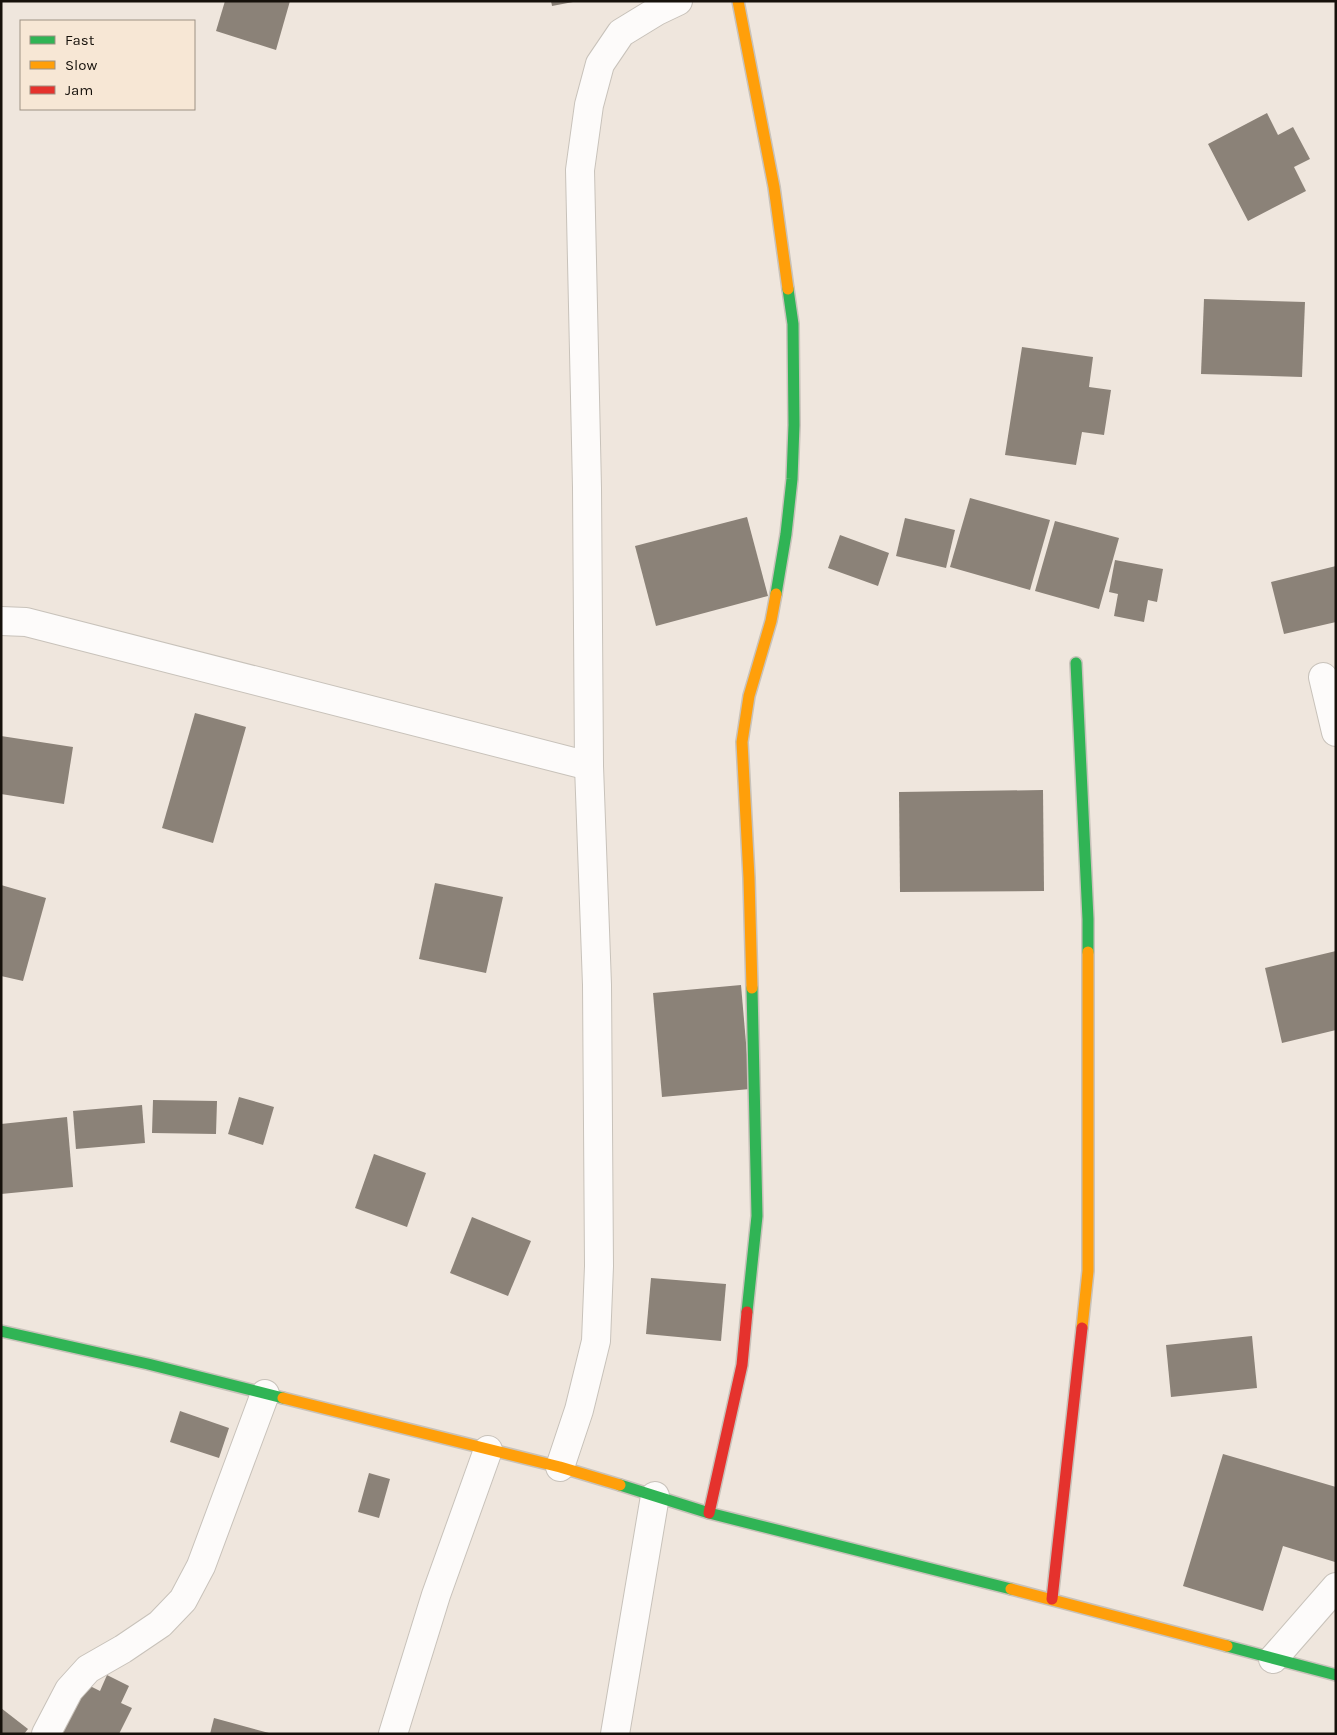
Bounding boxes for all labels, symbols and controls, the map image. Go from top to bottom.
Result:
legend [20,20,195,110]
text: Fast [65,31,95,49]
text: Slow [65,56,97,74]
text: Jam [65,81,93,99]

